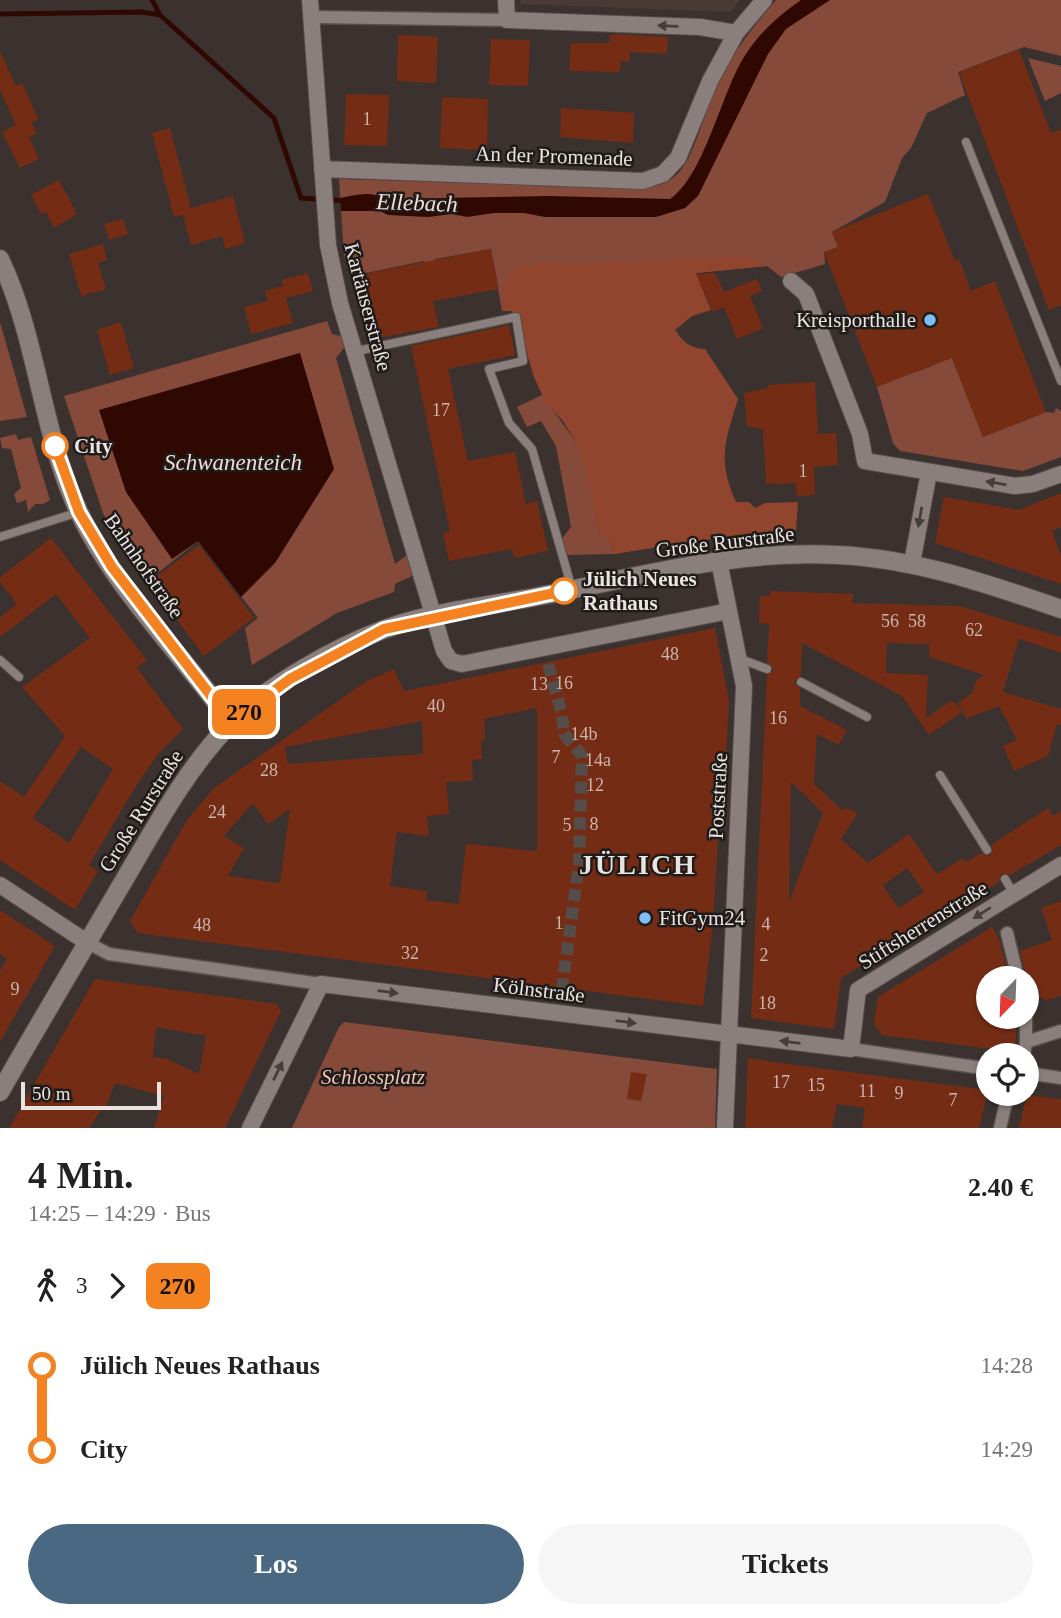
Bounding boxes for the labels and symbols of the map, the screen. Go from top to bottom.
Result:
one-way arrow [657,20,679,31]
house number: 1 [363,109,372,129]
street label: An der Promenade [475,141,633,171]
water label: Ellebach [375,189,458,217]
street label: Kartäuserstraße [339,240,397,374]
place label: Kreisporthalle [796,308,916,332]
marker: Kreisporthalle [922,312,938,328]
house number: 17 [432,400,450,420]
marker: City [42,433,68,459]
place label: City [74,434,113,458]
water label: Schwanenteich [164,450,302,475]
house number: 1 [799,461,808,481]
one-way arrow [984,477,1006,488]
one-way arrow [915,506,926,528]
street label: Bahnhofstraße [99,509,189,623]
street label: Große Rurstraße [654,522,796,562]
place label: Jülich Neues Rathaus [583,567,697,615]
marker: Jülich Neues Rathaus [551,578,577,604]
house number: 56 [881,611,899,631]
house number: 58 [908,611,926,631]
house number: 62 [965,620,983,640]
house number: 48 [661,644,679,664]
house number: 16 [555,673,573,693]
house number: 13 [530,674,548,694]
line badge: 270 [204,689,284,735]
house number: 40 [427,696,445,716]
house number: 16 [769,708,787,728]
house number: 14b [571,724,598,744]
street label: Große Rurstraße [94,746,188,876]
house number: 7 [552,747,561,767]
house number: 14a [585,750,611,770]
street label: Poststraße [704,752,732,840]
house number: 28 [260,760,278,780]
house number: 12 [586,775,604,795]
house number: 24 [208,802,226,822]
house number: 8 [590,814,599,834]
house number: 5 [563,815,572,835]
district label: JÜLICH [579,849,697,880]
street label: Stiftsherrenstraße [854,876,992,974]
place label: FitGym24 [659,906,746,930]
one-way arrow [972,907,992,920]
marker: FitGym24 [637,910,653,926]
house number: 1 [555,913,564,933]
house number: 4 [762,914,771,934]
house number: 48 [193,915,211,935]
house number: 32 [401,943,419,963]
house number: 2 [760,945,769,965]
north arrow [976,966,1040,1029]
street label: Kölnstraße [492,972,586,1008]
house number: 9 [11,979,20,999]
one-way arrow [378,987,400,998]
house number: 18 [758,993,776,1013]
one-way arrow [615,1017,637,1028]
one-way arrow [779,1036,801,1047]
one-way arrow [273,1061,284,1081]
park label: Schlossplatz [321,1065,425,1089]
house number: 17 [772,1072,790,1092]
house number: 15 [807,1075,825,1095]
scale bar [21,1079,161,1111]
house number: 11 [858,1081,876,1101]
house number: 9 [895,1083,904,1103]
house number: 7 [949,1090,958,1110]

